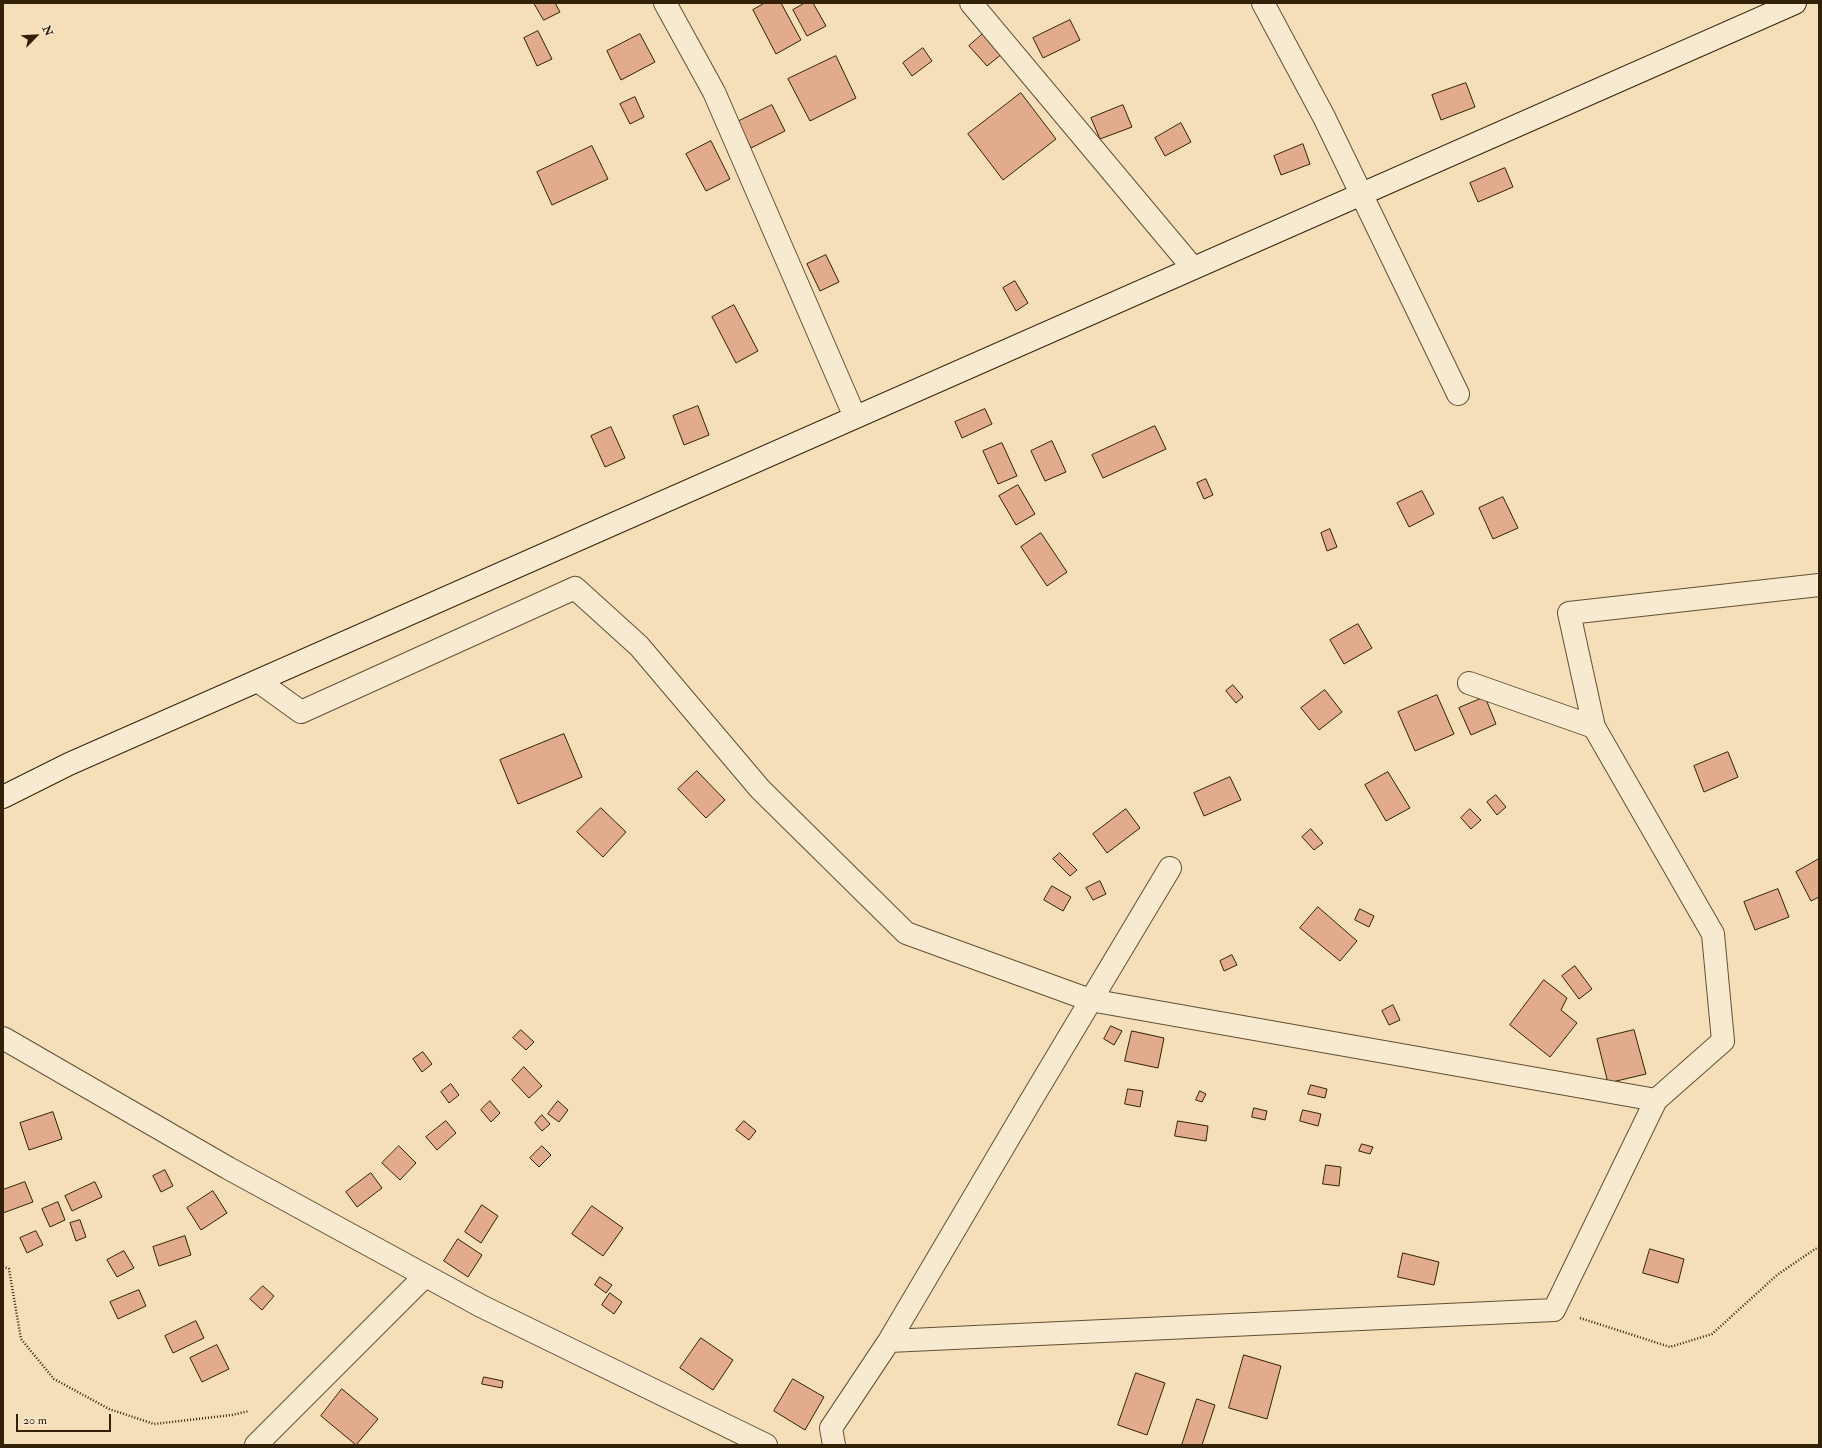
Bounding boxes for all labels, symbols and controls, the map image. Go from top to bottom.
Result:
north arrow [16,16,56,56]
text: N [39,24,55,38]
scale bar [18,1406,113,1432]
text: 20 m [23,1413,47,1428]

